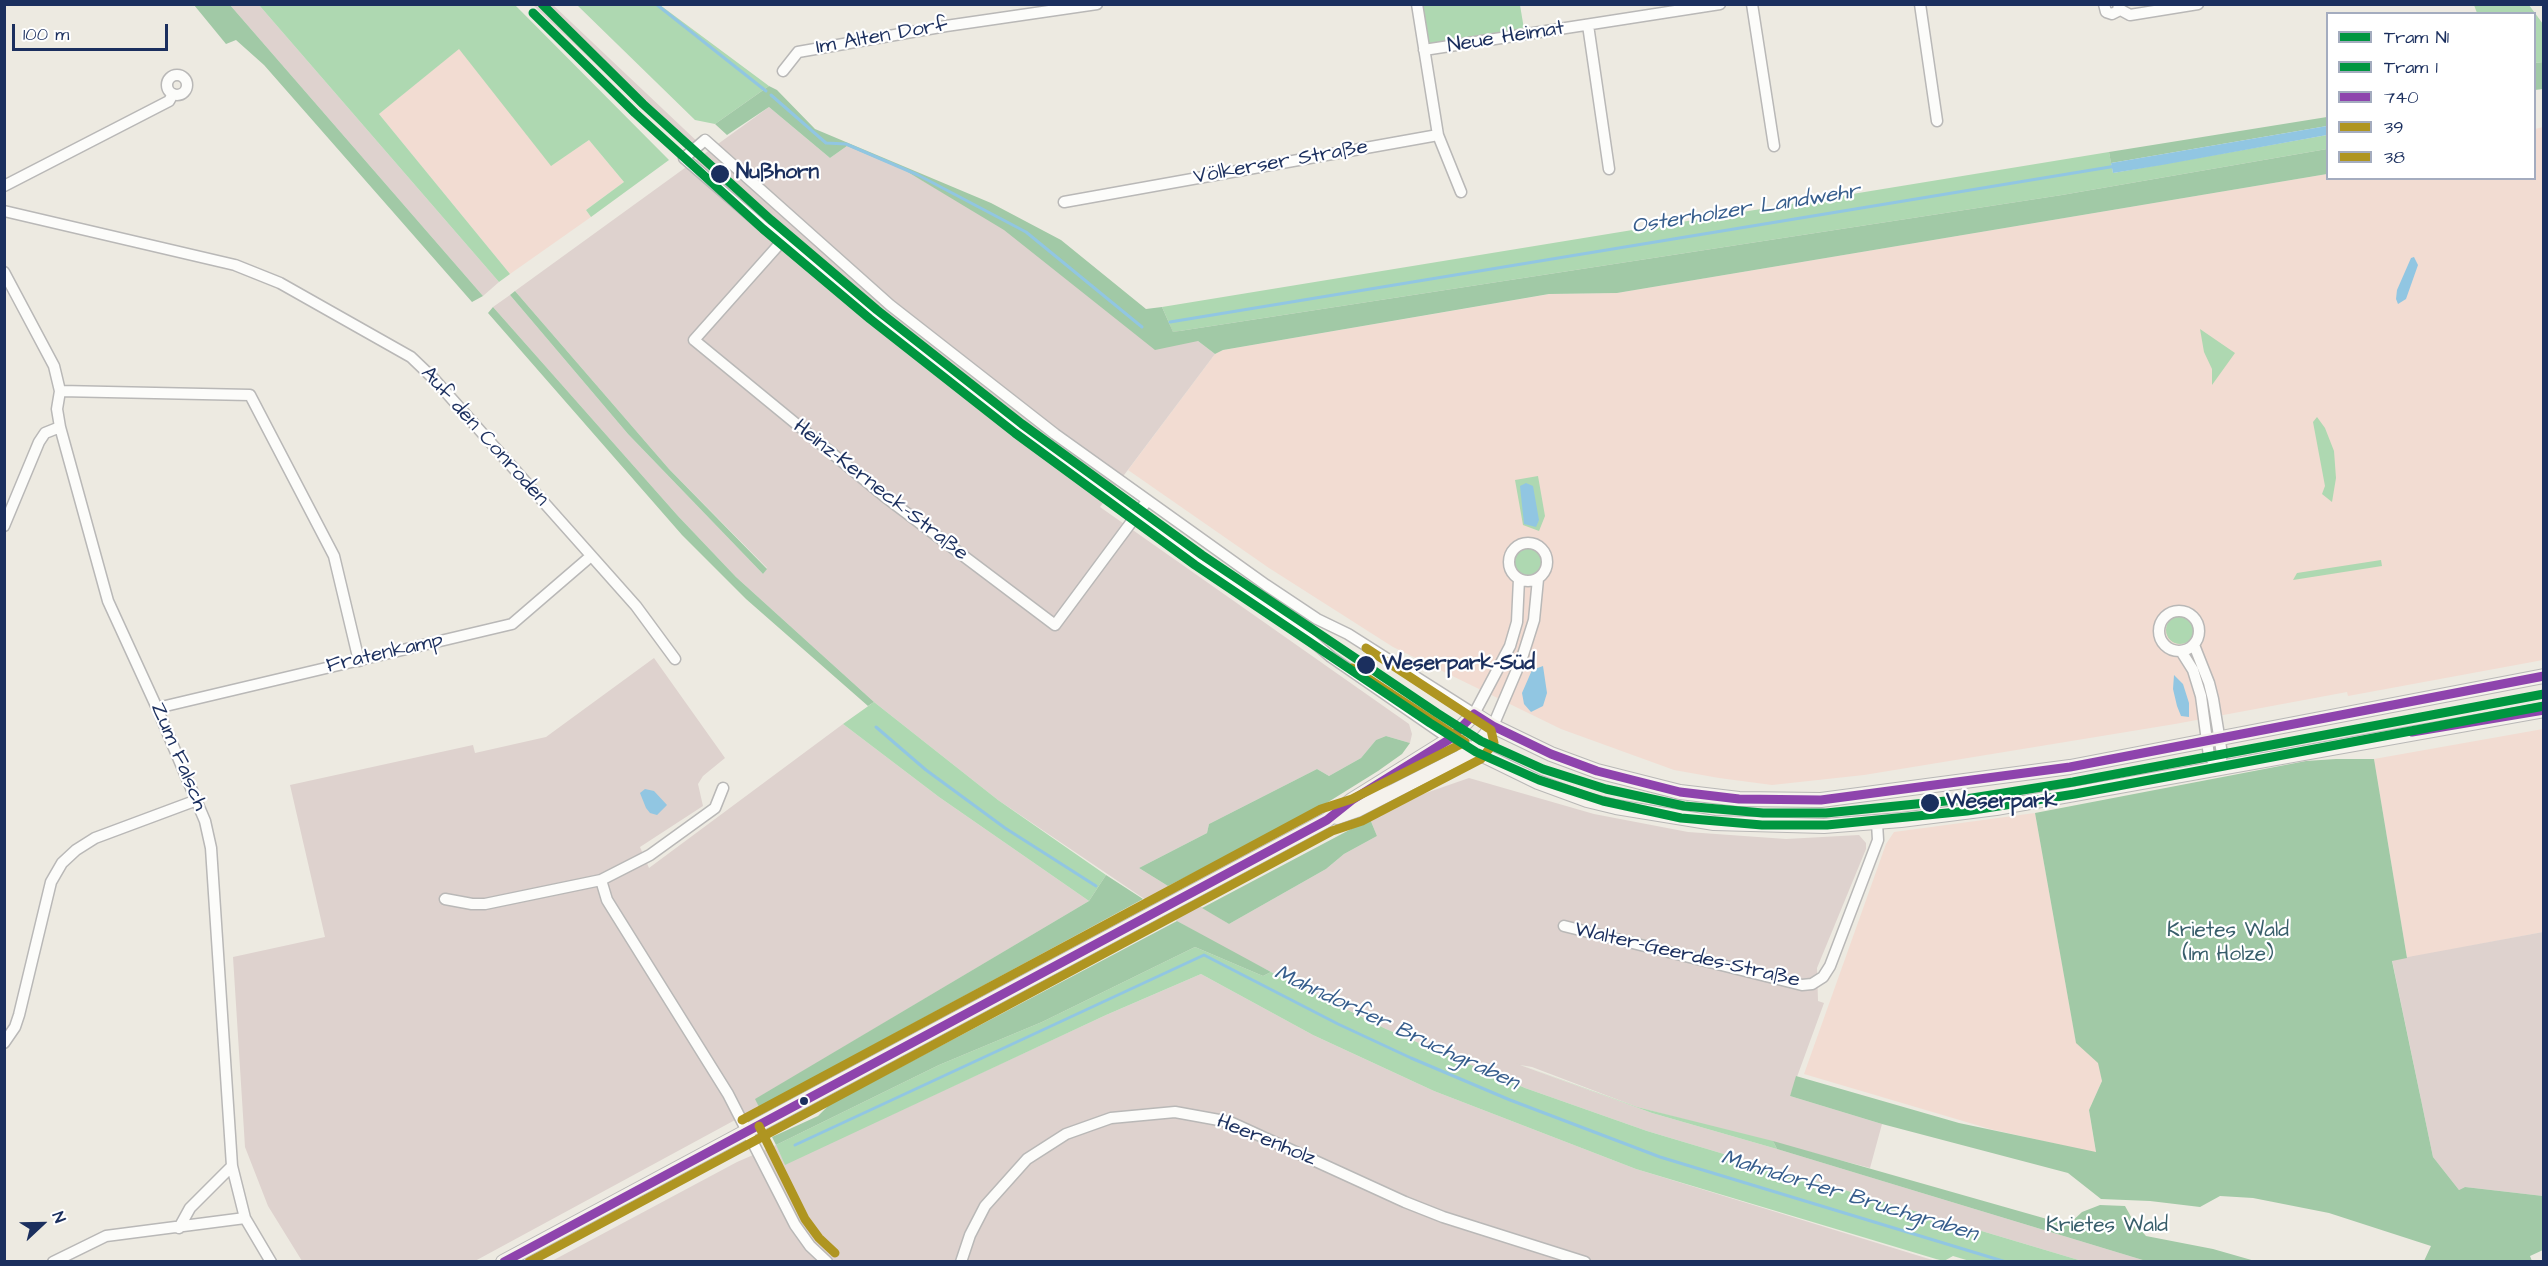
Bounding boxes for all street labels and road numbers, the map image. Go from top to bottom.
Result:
street label: Im Alten Dorf [814,13,950,61]
street label: Neue Heimat [1446,16,1566,60]
street label: Völkerser Straße [1192,135,1370,191]
street label: Auf den Conroden [415,362,553,512]
street label: Heinz-Kerneck-Straße [787,415,973,567]
street label: Fratenkamp [324,628,446,680]
street label: Zum Falsch [144,699,212,815]
street label: Walter-Geerdes-Straße [1572,918,1802,994]
street label: Heerenholz [1213,1110,1319,1172]

